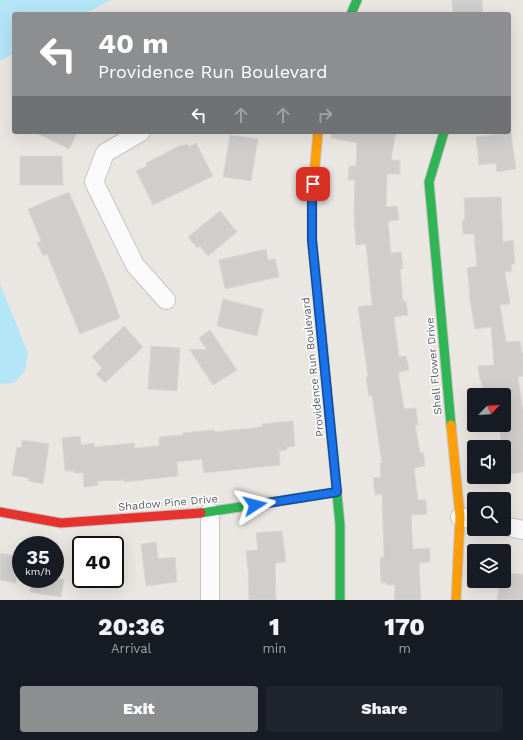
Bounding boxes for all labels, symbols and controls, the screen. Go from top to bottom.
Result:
text: 40 m [98,27,168,60]
icon: left [32,28,84,80]
text: Providence Run Boulevard [98,61,328,82]
icon: left [188,104,210,126]
icon: ahead [230,104,252,126]
icon: ahead [272,104,294,126]
icon: right [314,104,336,126]
pin [296,167,330,201]
icon: arrive [302,173,324,195]
street label: Providence Run Boulevard [299,297,327,437]
street label: Shell Flower Drive [423,317,445,415]
north arrow [467,388,511,432]
map controls [467,388,511,588]
button: sound [467,440,511,484]
position arrow [234,484,276,526]
street label: Shadow Pine Drive [118,492,218,514]
button: search [467,492,511,536]
speed limit sign: 40 [72,536,124,588]
button: layers [467,544,511,588]
text: 35 [26,545,50,569]
text: km/h [25,566,51,577]
text: 20:36 [98,613,165,641]
text: 1 [269,613,280,641]
text: 170 [384,613,425,641]
text: Arrival [111,641,152,656]
text: min [262,641,286,656]
text: m [398,641,411,656]
button: Exit [20,686,258,732]
button: Share [266,686,503,732]

